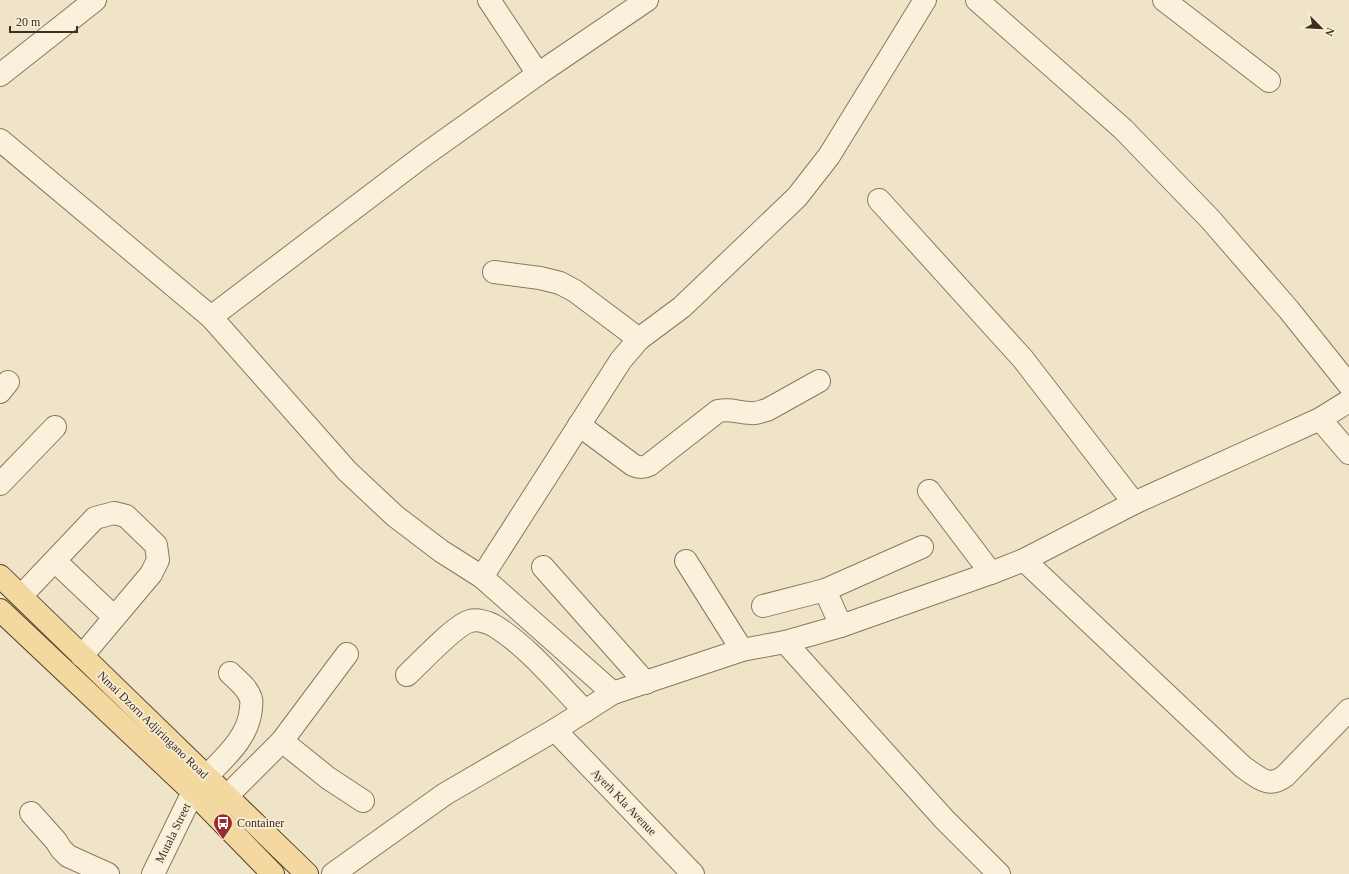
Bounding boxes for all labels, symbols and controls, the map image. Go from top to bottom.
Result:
scale bar [10,8,77,34]
north arrow [1301,8,1341,48]
text: 20 m [16,15,41,29]
text: N [1323,26,1337,38]
street label: Nmai Dzorn Adjiringano Road [95,668,211,782]
street label: Ayerh Kla Avenue [588,765,660,839]
street label: Mutala Street [152,800,194,865]
bus stop icon: Container [212,812,234,840]
place label: Container [237,816,284,830]

